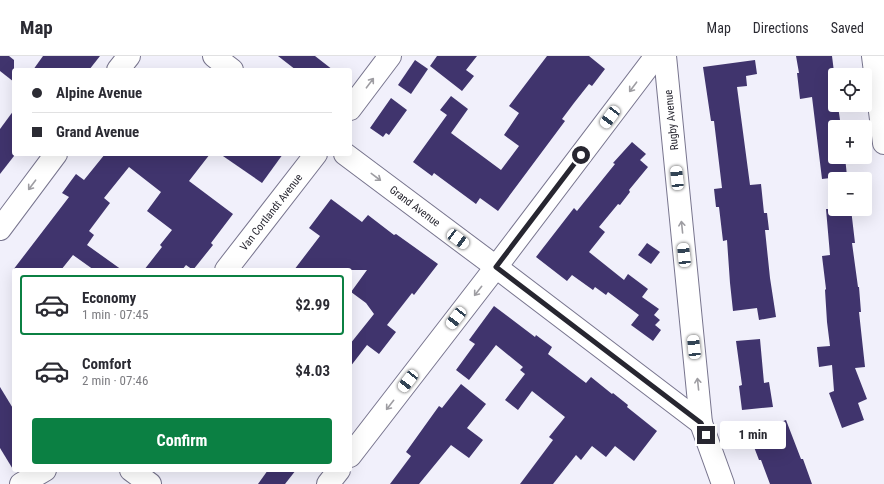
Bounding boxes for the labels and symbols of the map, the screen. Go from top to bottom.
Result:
one-way arrow [366,77,374,88]
one-way arrow [629,82,637,93]
street label: Rugby Avenue [662,89,681,151]
car [598,104,622,130]
route start [572,146,590,164]
car [670,165,684,191]
street label: Van Cortlandt Avenue [237,171,305,253]
one-way arrow [370,173,381,181]
one-way arrow [28,180,37,191]
street label: Grand Avenue [387,183,443,230]
one-way arrow [678,221,685,234]
car [445,227,471,251]
car [677,242,691,268]
one-way arrow [473,285,482,296]
car [444,305,468,331]
car [687,334,701,360]
car [396,368,420,394]
one-way arrow [694,378,701,391]
one-way arrow [385,399,394,410]
callout: 1 min [720,421,786,449]
route end [697,426,715,444]

